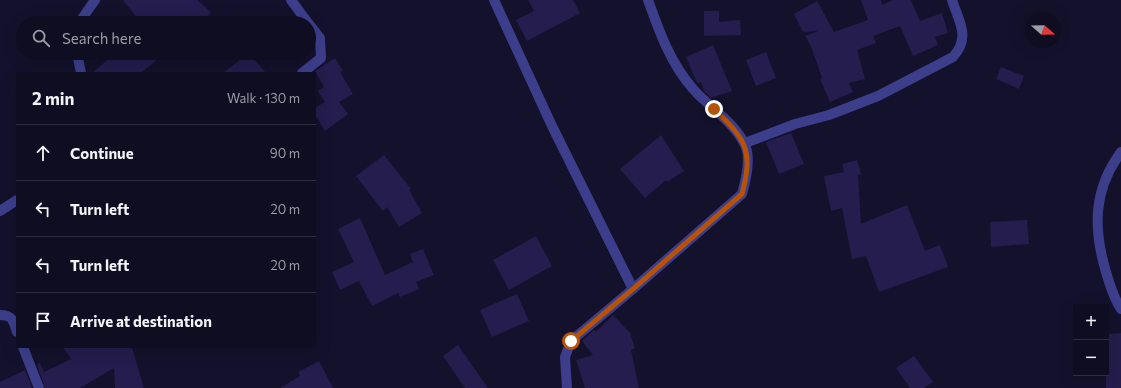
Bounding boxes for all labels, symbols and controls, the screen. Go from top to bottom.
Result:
north arrow [1025,12,1061,48]
search box [16,16,316,60]
icon: search [30,27,52,49]
text: Search here [62,29,141,47]
text: 2 min [32,88,74,109]
text: Walk · 130 m [227,90,300,106]
route end [705,100,723,118]
icon: ahead [32,142,54,164]
text: Continue [70,144,134,162]
text: 90 m [270,145,300,161]
icon: left [32,198,54,220]
text: Turn left [70,200,129,218]
text: 20 m [271,201,300,217]
icon: left [32,254,54,276]
text: Turn left [70,256,129,274]
text: 20 m [271,257,300,273]
map controls [1073,304,1109,376]
button: + [1073,304,1109,340]
icon: arrive [32,310,54,332]
text: Arrive at destination [70,312,212,330]
route start [562,332,580,350]
button: − [1073,340,1109,376]

